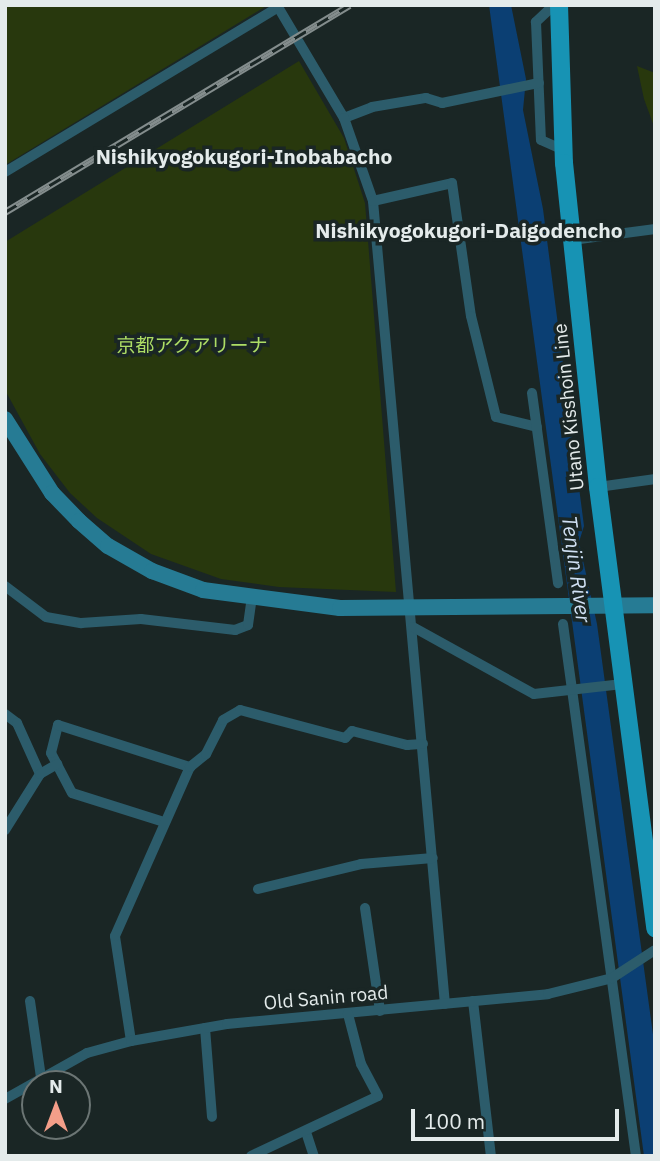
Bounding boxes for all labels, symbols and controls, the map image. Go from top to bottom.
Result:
district label: Nishikyogokugori-Inobabacho [96,143,392,169]
district label: Nishikyogokugori-Daigodencho [315,217,623,243]
street label: Utano Kisshoin Line [549,322,589,492]
park label: 京都アクアリーナ [116,335,268,357]
water label: Tenjin River [557,514,597,624]
street label: Old Sanin road [263,981,389,1015]
north arrow [21,1070,91,1140]
text: N [49,1074,63,1098]
scale bar [415,1094,623,1138]
text: 100 m [424,1107,485,1135]

